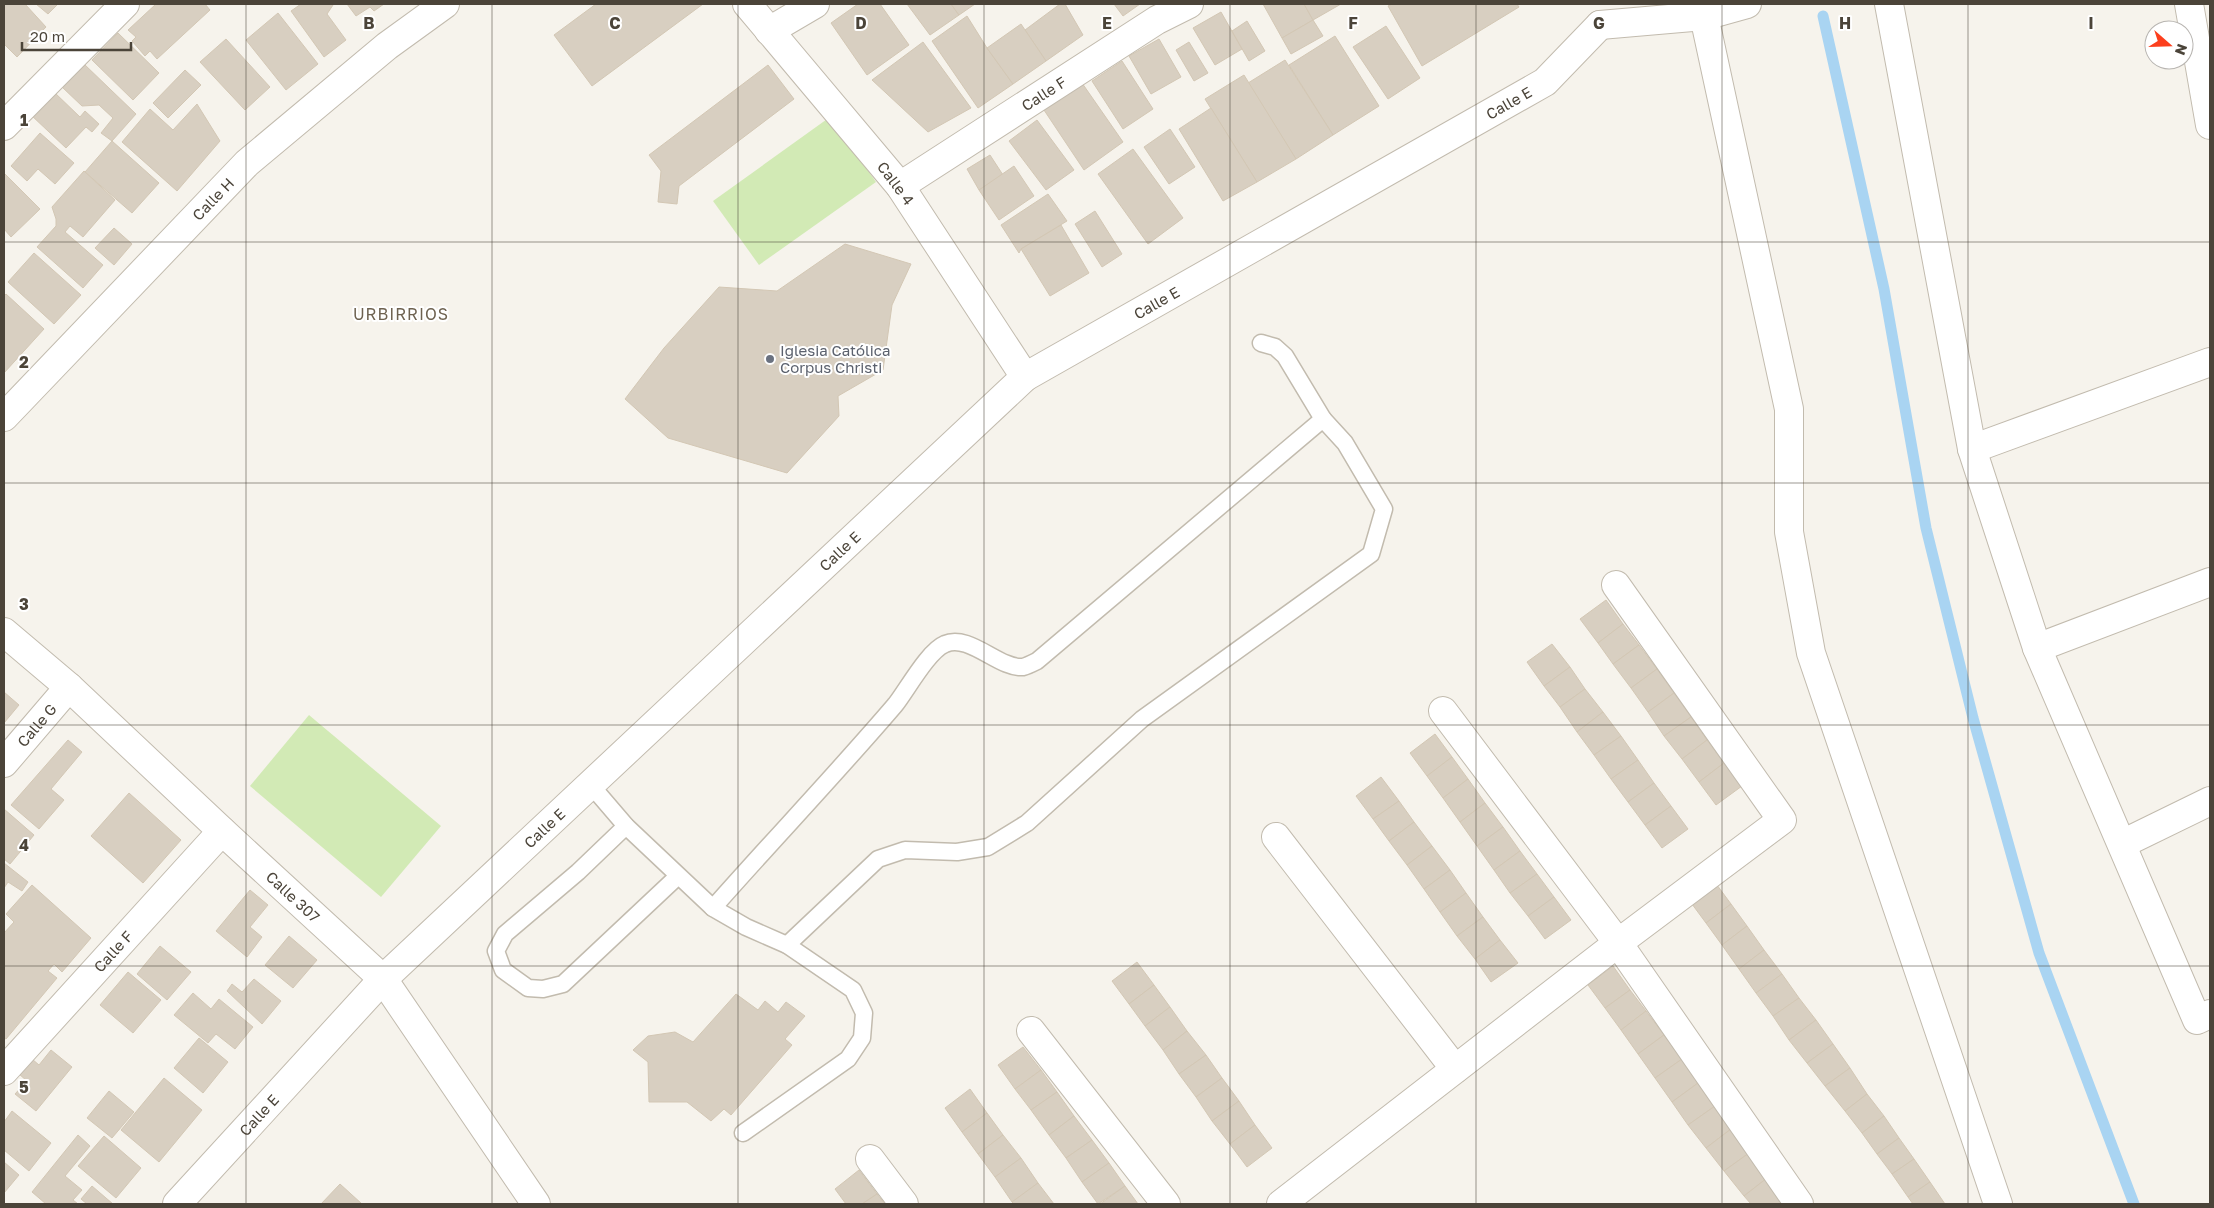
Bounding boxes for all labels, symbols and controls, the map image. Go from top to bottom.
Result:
text: B [363,13,375,33]
text: C [609,13,621,33]
text: D [855,13,867,33]
text: E [1102,13,1112,33]
text: F [1348,13,1358,33]
text: G [1593,13,1605,33]
text: H [1839,13,1851,33]
text: I [2088,13,2094,33]
scale bar [22,20,131,52]
north arrow [2144,20,2194,70]
text: 20 m [30,27,65,45]
text: N [2172,42,2191,58]
street label: Calle F [1018,72,1069,114]
street label: Calle E [1483,83,1535,123]
text: 1 [20,110,28,130]
street label: Calle 4 [874,158,918,208]
street label: Calle H [188,174,237,224]
street label: Calle E [1130,282,1182,323]
district label: URBIRRIOS [353,304,449,324]
place label: Iglesia Católica Corpus Christi [780,341,890,376]
text: 2 [19,352,29,372]
marker: Iglesia Católica Corpus Christi [764,353,776,365]
street label: Calle E [815,527,864,574]
text: 3 [19,594,29,614]
street label: Calle G [13,700,60,750]
street label: Calle E [520,804,569,851]
text: 4 [19,835,29,855]
street label: Calle 307 [263,867,324,926]
street label: Calle F [90,927,136,975]
text: 5 [19,1077,29,1097]
street label: Calle E [235,1090,282,1139]

